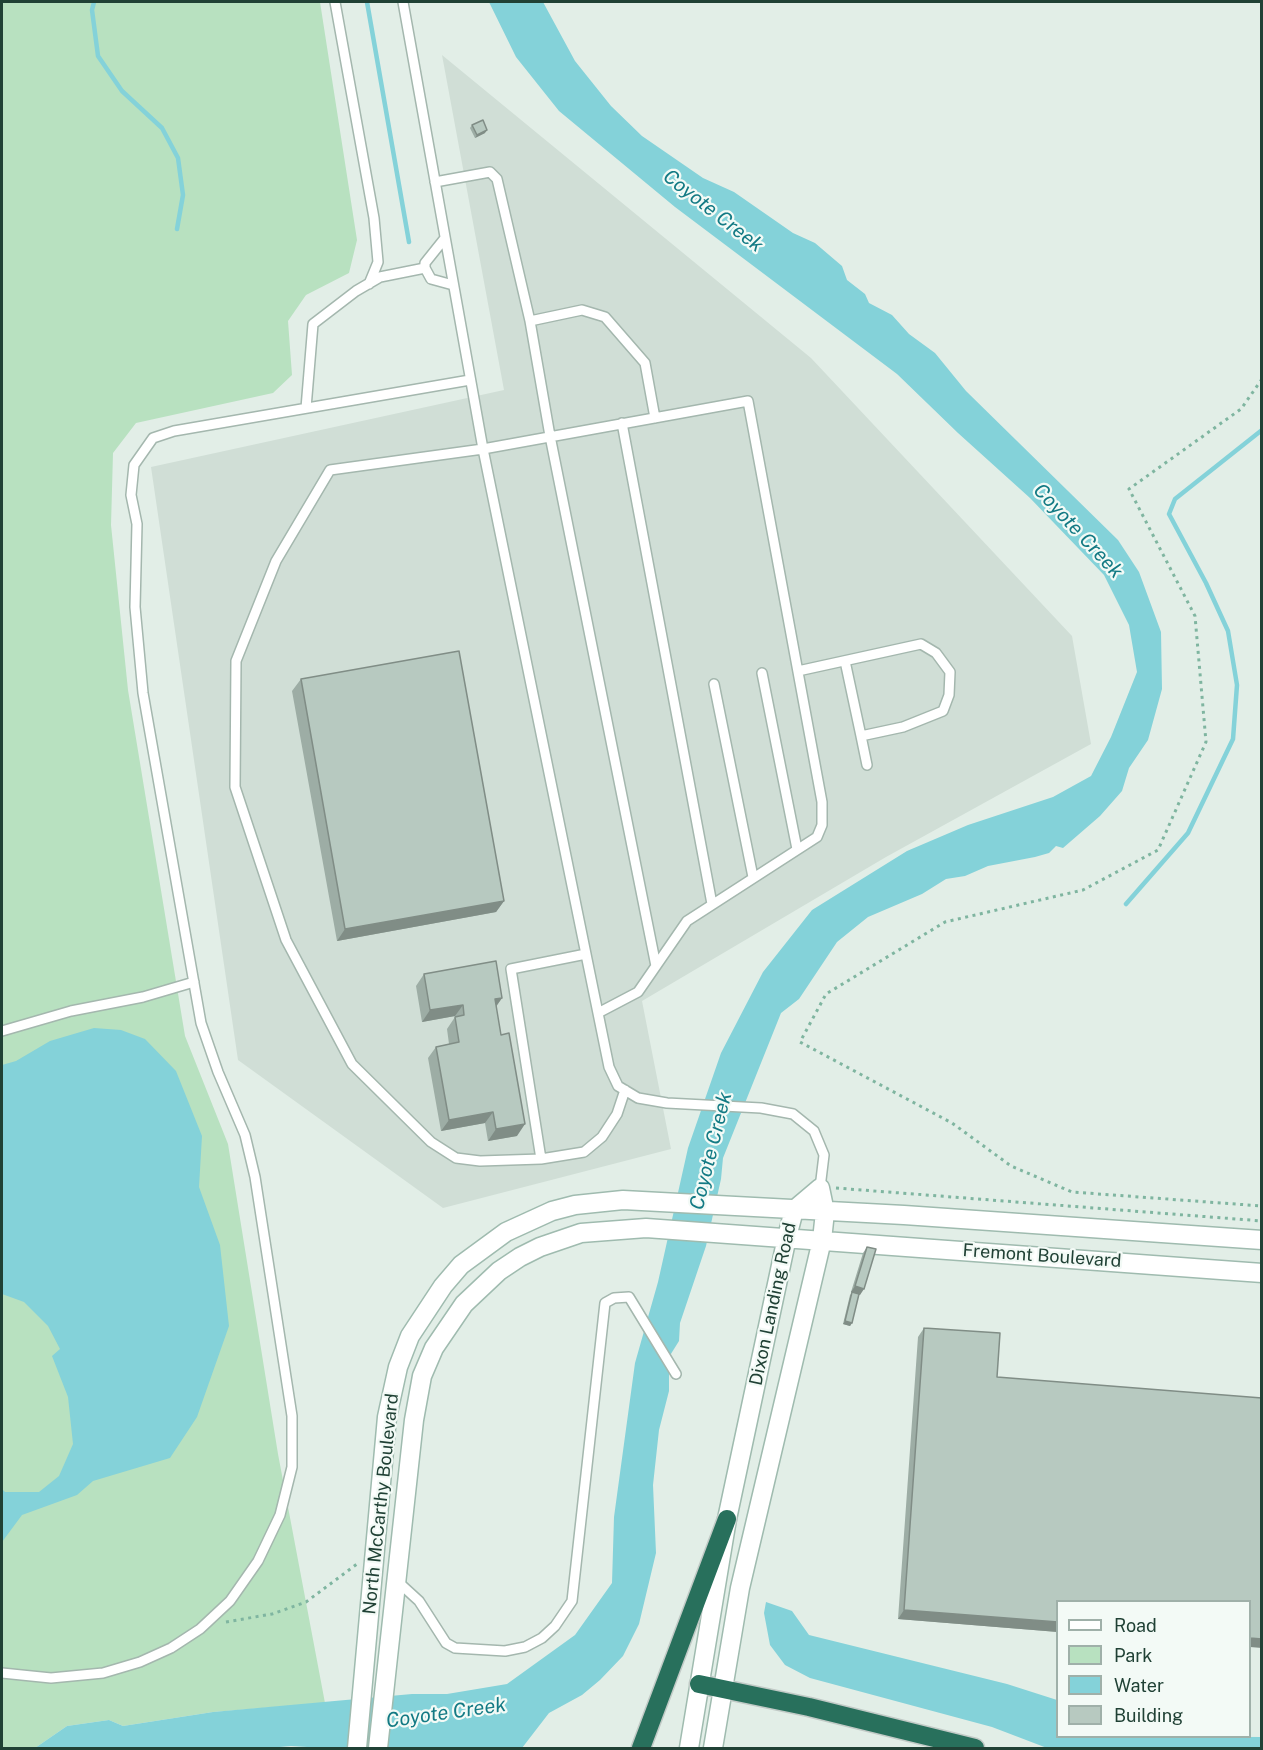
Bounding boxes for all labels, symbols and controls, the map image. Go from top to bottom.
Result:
water label: Coyote Creek [658,164,768,258]
water label: Coyote Creek [1028,479,1128,583]
water label: Coyote Creek [685,1090,737,1212]
street label: Dixon Landing Road [745,1220,801,1388]
street label: Fremont Boulevard [962,1240,1122,1272]
street label: North McCarthy Boulevard [359,1392,403,1616]
legend [1056,1600,1251,1738]
text: Road [1114,1615,1157,1636]
text: Park [1114,1645,1152,1666]
text: Water [1114,1675,1164,1696]
water label: Coyote Creek [385,1693,507,1733]
text: Building [1114,1705,1183,1726]

